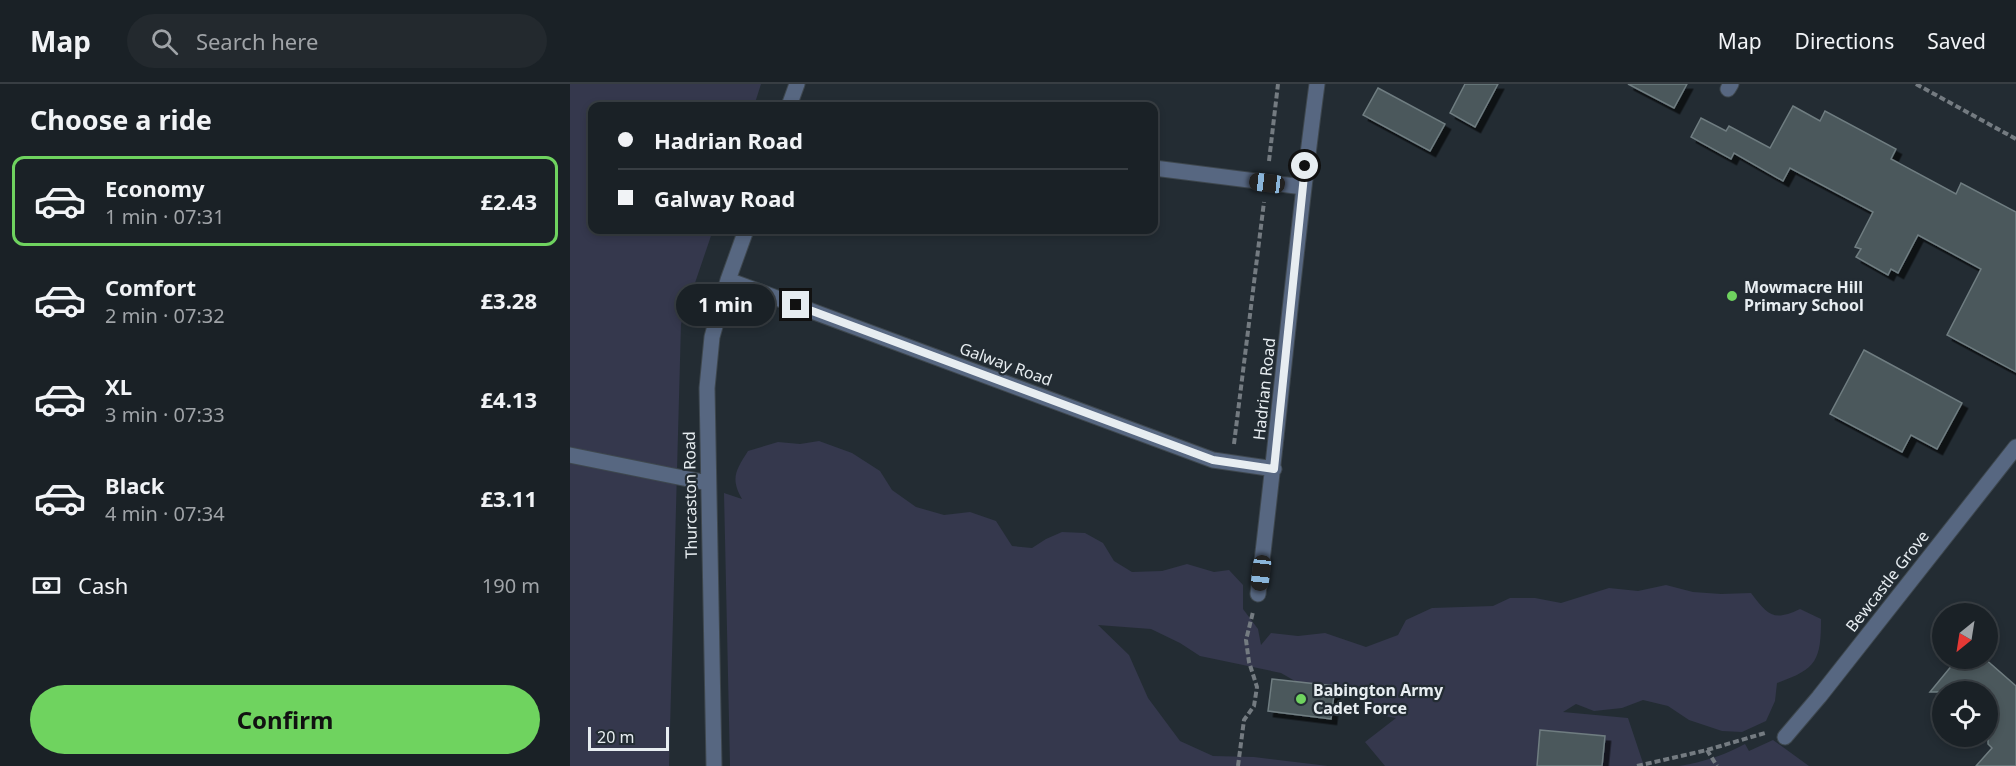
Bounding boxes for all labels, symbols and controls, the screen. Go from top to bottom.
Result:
search box [127,14,547,68]
text: Map [30,22,91,60]
icon: search [148,25,181,58]
text: Search here [196,26,318,56]
text: Map [1718,27,1762,55]
text: Directions [1795,27,1894,55]
text: Saved [1927,27,1986,55]
text: Choose a ride [30,101,212,138]
text: Hadrian Road [654,125,803,155]
route start [1291,152,1318,179]
car [1248,172,1286,194]
text: Economy [105,173,204,203]
icon: car [33,174,87,228]
text: Galway Road [654,183,795,213]
text: £2.43 [480,186,537,216]
text: 1 min · 07:31 [105,203,225,230]
text: Comfort [105,272,196,302]
icon: car [33,273,87,327]
place label: Mowmacre Hill Primary School [1744,276,1864,316]
callout: 1 min [676,284,775,326]
text: £3.28 [480,285,537,315]
marker: Mowmacre Hill Primary School [1725,289,1739,303]
text: 1 min [698,291,753,318]
route end [782,291,809,318]
text: 2 min · 07:32 [105,302,225,329]
street label: Galway Road [957,337,1055,391]
street label: Hadrian Road [1248,337,1280,441]
text: XL [105,371,132,401]
icon: car [33,372,87,426]
text: £4.13 [480,384,537,414]
text: 3 min · 07:33 [105,401,225,428]
street label: Thurcaston Road [678,431,702,559]
text: Black [105,470,164,500]
icon: car [33,471,87,525]
text: £3.11 [480,483,537,513]
text: 4 min · 07:34 [105,500,225,527]
street label: Bewcastle Grove [1840,526,1934,636]
car [1250,554,1272,592]
icon: cash [30,569,63,602]
text: Cash [78,570,128,600]
text: 190 m [482,572,540,599]
north arrow [1932,603,1998,669]
map controls [1932,603,1998,747]
place label: Babington Army Cadet Force [1313,679,1444,719]
button: locate [1932,681,1998,747]
button: Confirm [30,685,540,754]
marker: Babington Army Cadet Force [1294,692,1308,706]
scale bar [588,724,669,752]
text: 20 m [597,726,634,748]

